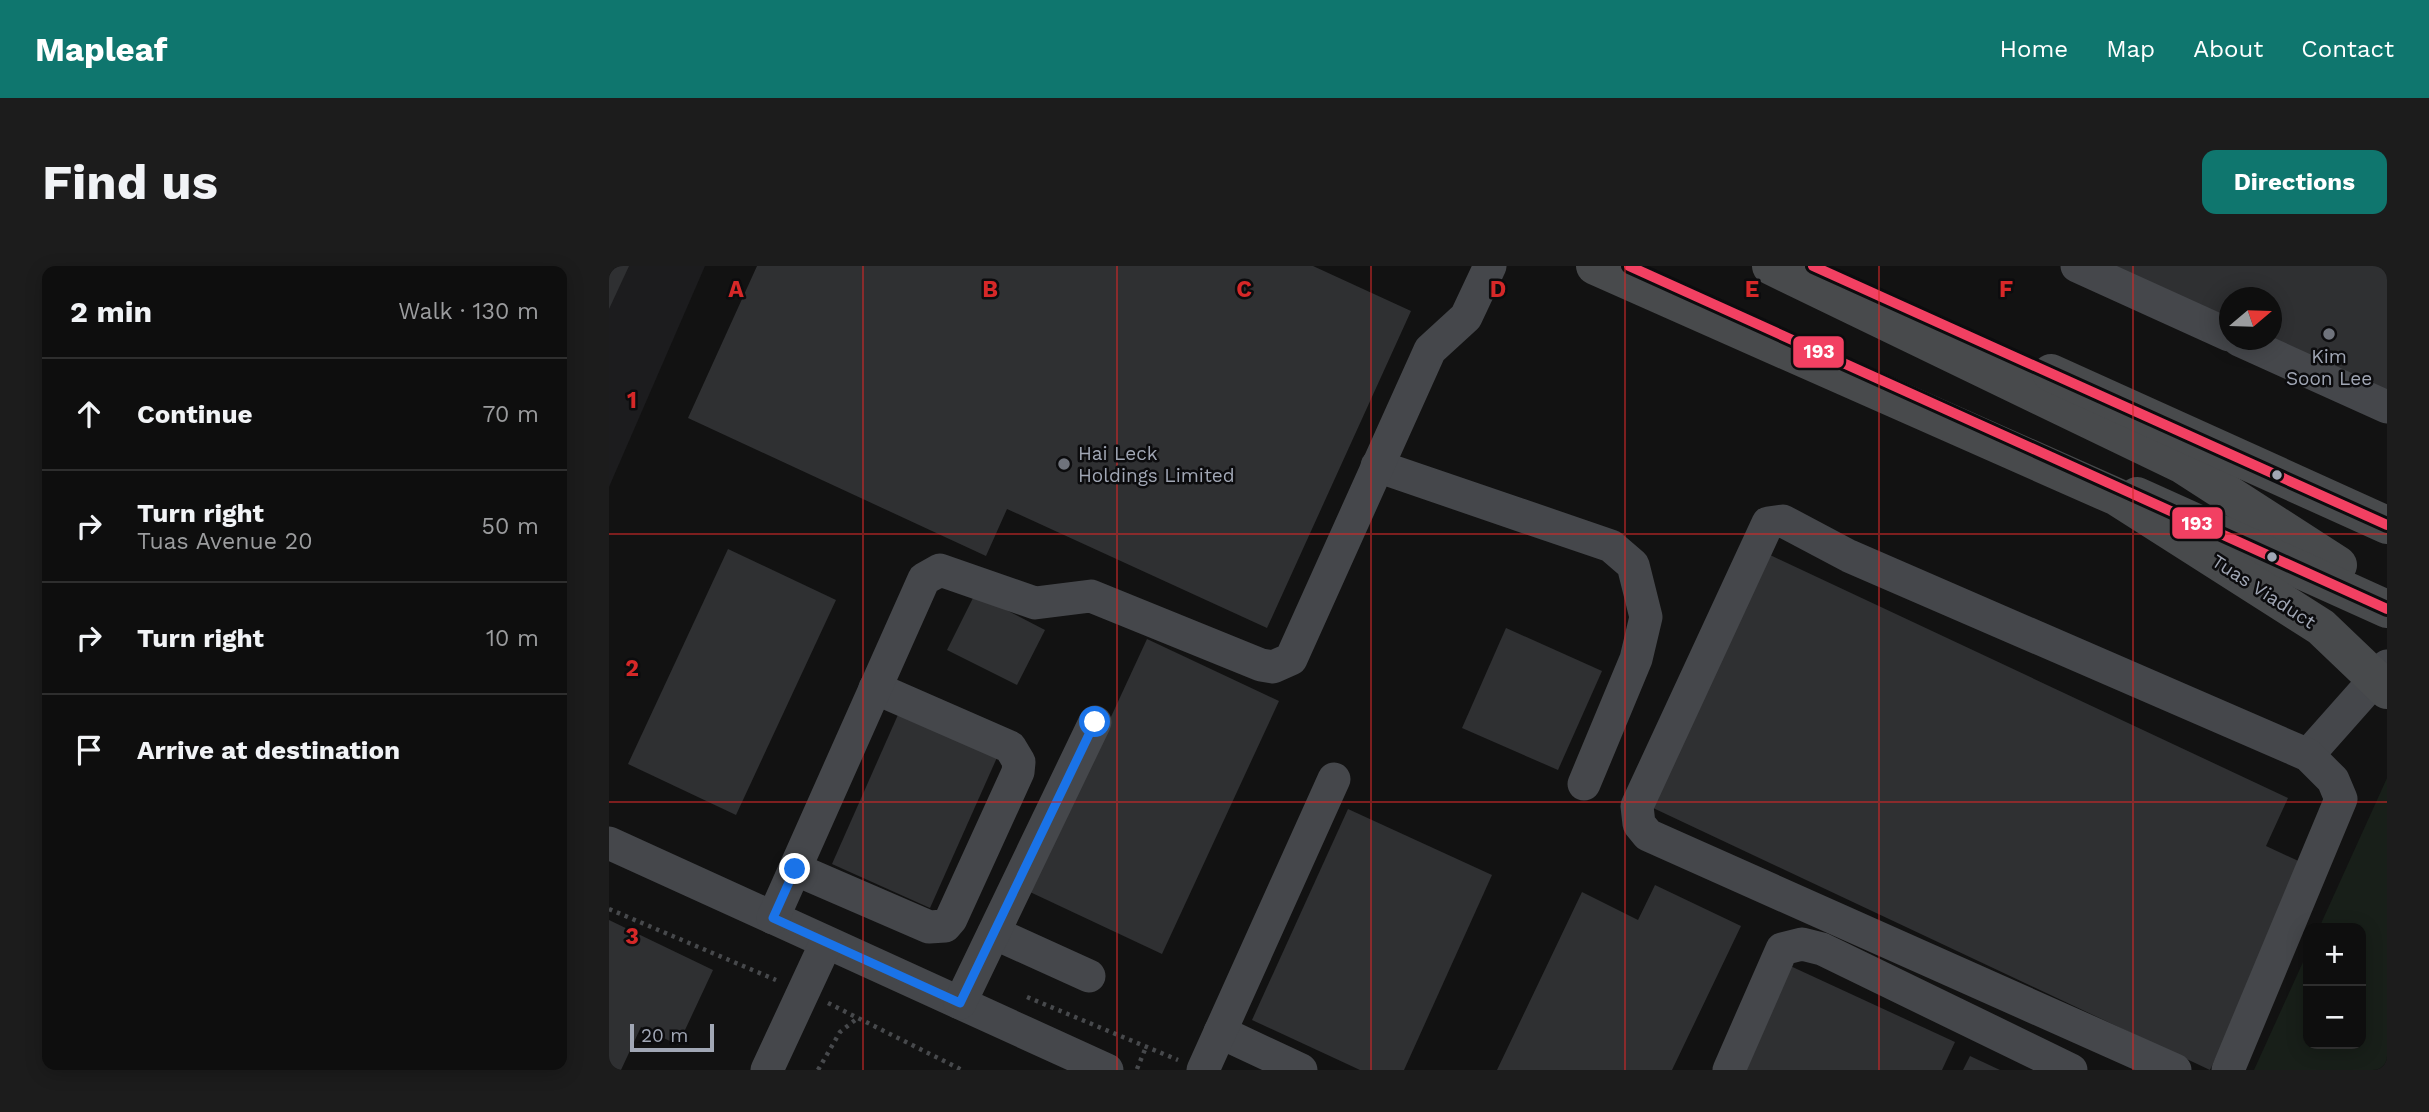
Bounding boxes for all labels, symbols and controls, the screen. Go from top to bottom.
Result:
text: Mapleaf [35,30,167,69]
text: Home [2000,35,2068,63]
text: Map [2106,35,2155,63]
text: About [2193,35,2263,63]
text: Contact [2301,35,2394,63]
button: Directions [2202,150,2387,214]
text: Find us [42,153,218,211]
text: A [728,276,744,303]
text: B [982,276,998,303]
text: C [1236,276,1252,303]
text: D [1490,276,1506,303]
text: E [1745,276,1759,303]
text: F [1999,276,2013,303]
north arrow [2219,287,2282,350]
text: 2 min [70,294,152,329]
text: Walk · 130 m [398,298,539,325]
marker: Kim Soon Lee [2321,326,2337,342]
line badge: 193 [1792,335,1845,369]
text: 193 [1803,340,1835,363]
place label: Kim Soon Lee [2286,345,2372,390]
text: 1 [627,387,637,414]
icon: ahead [70,395,108,433]
text: Continue [137,399,253,429]
text: 70 m [482,401,539,428]
place label: Hai Leck Holdings Limited [1078,442,1235,487]
marker: Hai Leck Holdings Limited [1056,456,1072,472]
unlabelled marker [2270,468,2284,482]
text: Turn right [137,498,264,528]
line badge: 193 [2171,506,2224,540]
icon: right [70,507,108,545]
text: 193 [2181,512,2213,535]
text: 50 m [482,513,539,540]
text: Tuas Avenue 20 [137,528,313,555]
street label: Tuas Viaduct [2208,549,2320,633]
unlabelled marker [2265,550,2279,564]
icon: right [70,619,108,657]
text: Turn right [137,623,264,653]
text: 10 m [486,625,539,652]
text: 2 [625,655,639,682]
route start [1079,706,1110,737]
icon: arrive [70,731,108,769]
text: Arrive at destination [137,735,400,765]
route end [779,853,810,884]
text: 3 [625,923,639,950]
map controls [2303,923,2366,1049]
button: + [2303,923,2366,986]
button: − [2303,986,2366,1049]
scale bar [630,1021,714,1053]
text: 20 m [641,1024,688,1047]

